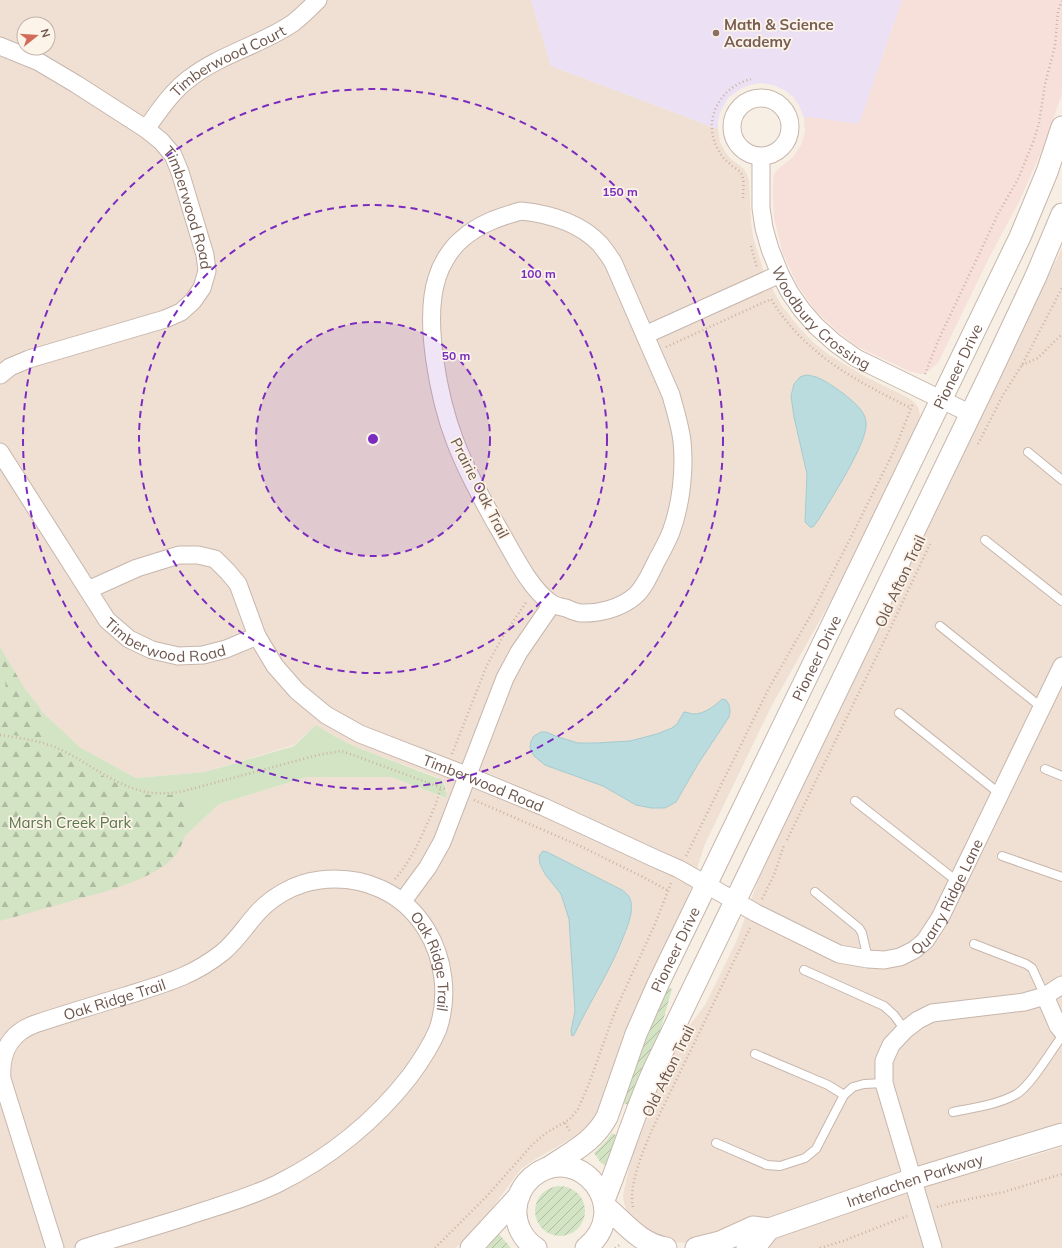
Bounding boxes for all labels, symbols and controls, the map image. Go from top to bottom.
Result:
place label: Math & Science Academy [724,15,834,51]
north arrow [16,16,56,56]
street label: Timberwood Court [166,21,289,100]
text: N [38,27,53,39]
marker: Math & Science Academy [711,28,721,38]
street label: Timberwood Road [160,142,216,270]
text: 150 m [602,184,638,199]
street label: Woodbury Crossing [768,263,874,373]
text: 100 m [520,266,556,281]
street label: Pioneer Drive [929,320,986,412]
text: 50 m [442,348,470,363]
centre of rings [366,432,380,446]
street label: Prairie Oak Trail [446,435,514,541]
street label: Old Afton Trail [870,532,930,630]
street label: Pioneer Drive [787,612,845,704]
street label: Timberwood Road [101,613,228,666]
street label: Timberwood Road [420,750,547,815]
park label: Marsh Creek Park [9,813,132,832]
street label: Quarry Ridge Lane [906,835,987,959]
street label: Pioneer Drive [646,903,704,995]
street label: Oak Ridge Trail [407,907,453,1013]
street label: Oak Ridge Trail [61,974,168,1024]
street label: Old Afton Trail [638,1022,698,1120]
street label: Interlachen Parkway [844,1149,985,1211]

